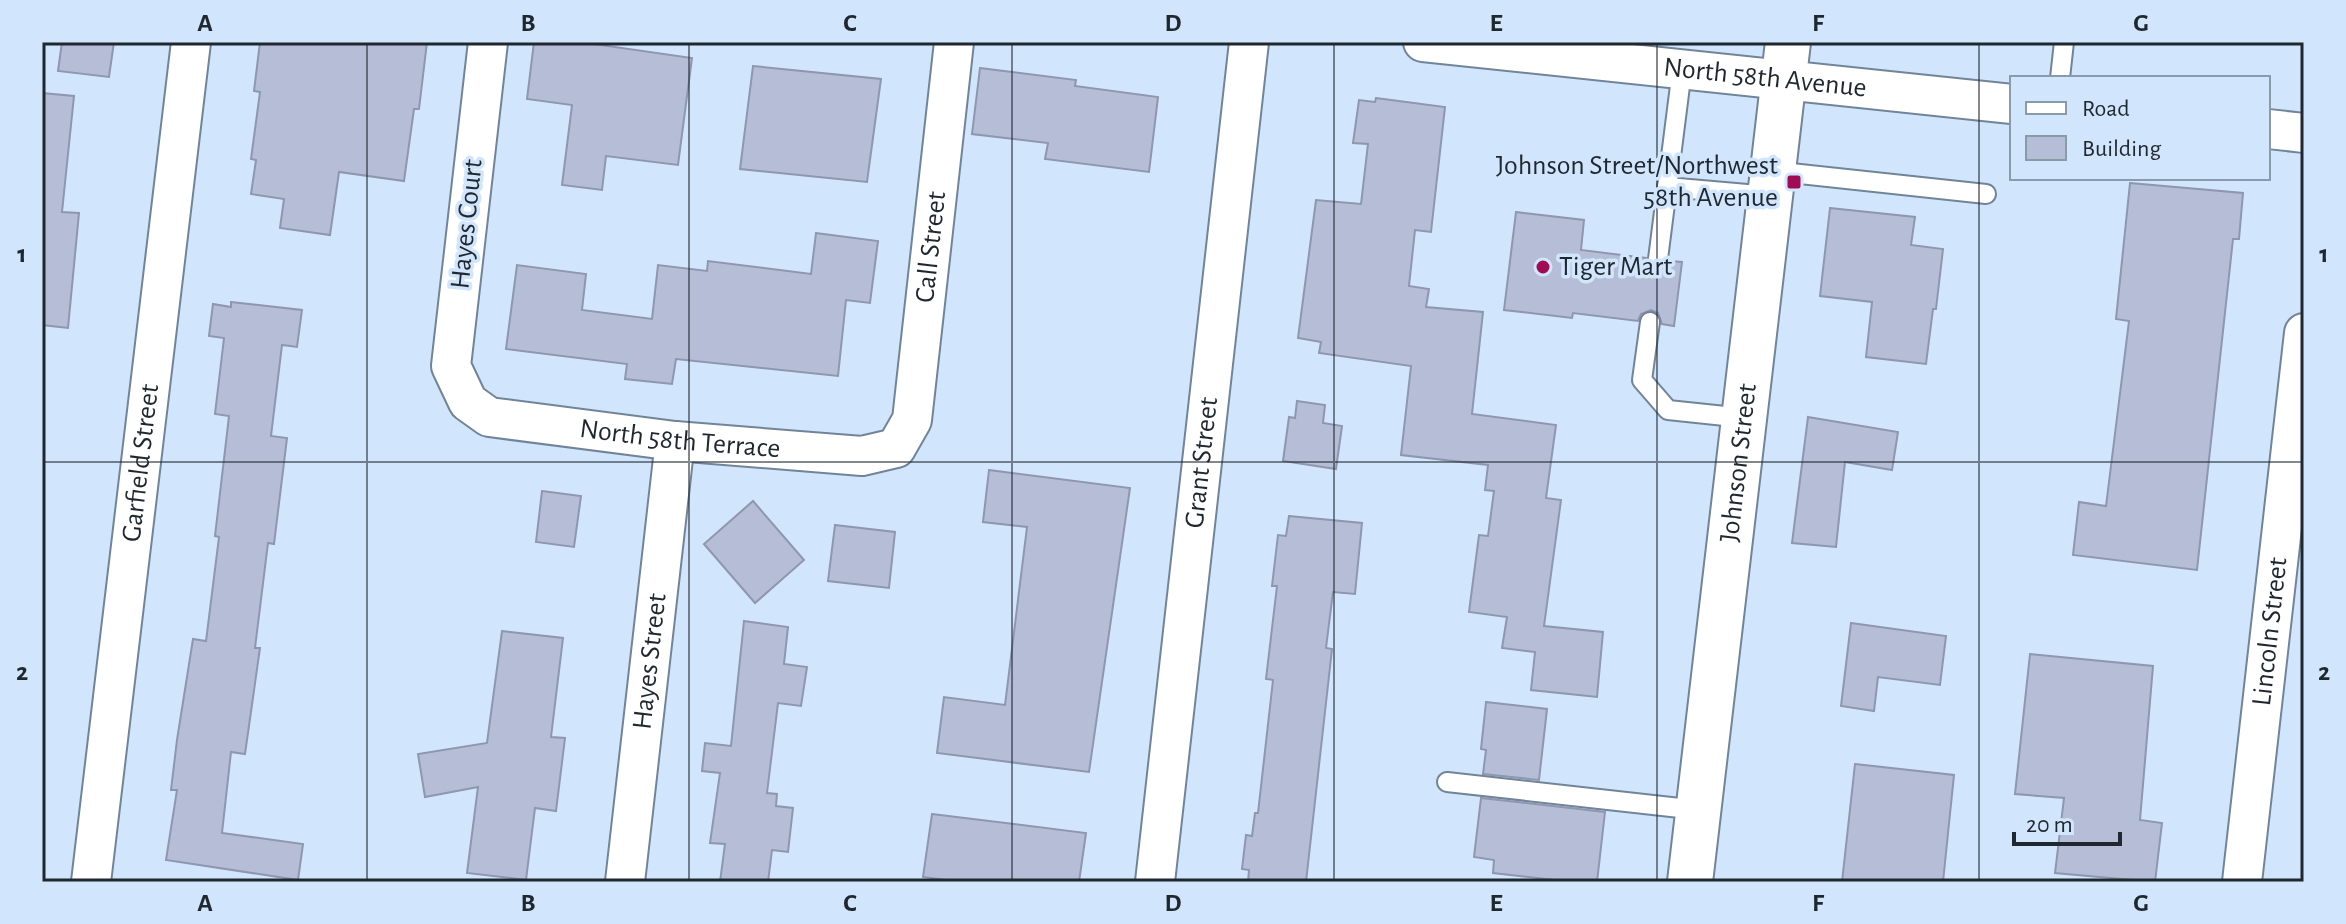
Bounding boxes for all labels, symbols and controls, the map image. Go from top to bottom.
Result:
text: A [197,10,213,36]
text: B [520,10,536,36]
text: C [843,10,857,36]
text: D [1164,10,1182,36]
text: E [1489,10,1503,36]
text: F [1812,10,1825,36]
text: G [2133,10,2149,36]
street label: North 58th Avenue [1662,53,1868,103]
legend [2010,76,2270,180]
text: Road [2082,97,2130,121]
text: Building [2082,137,2161,161]
place label: Johnson Street/Northwest 58th Avenue [1496,152,1778,212]
street label: Hayes Court [446,158,488,290]
marker: Johnson Street/Northwest 58th Avenue [1785,173,1803,191]
street label: Call Street [911,190,951,304]
text: 1 [17,241,27,267]
text: 1 [2319,241,2329,267]
place label: Tiger Mart [1559,253,1672,281]
marker: Tiger Mart [1534,258,1552,276]
street label: Garfield Street [118,382,164,543]
street label: Johnson Street [1716,382,1762,544]
street label: Grant Street [1181,396,1223,530]
street label: North 58th Terrace [578,415,781,463]
street label: Lincoln Street [2248,556,2293,707]
street label: Hayes Street [628,592,672,731]
text: 2 [16,659,28,685]
text: 2 [2318,659,2330,685]
scale bar [2014,796,2120,846]
text: 20 m [2026,813,2073,837]
text: A [197,890,213,916]
text: B [520,890,536,916]
text: C [843,890,857,916]
text: D [1164,890,1182,916]
text: E [1489,890,1503,916]
text: F [1812,890,1825,916]
text: G [2133,890,2149,916]

